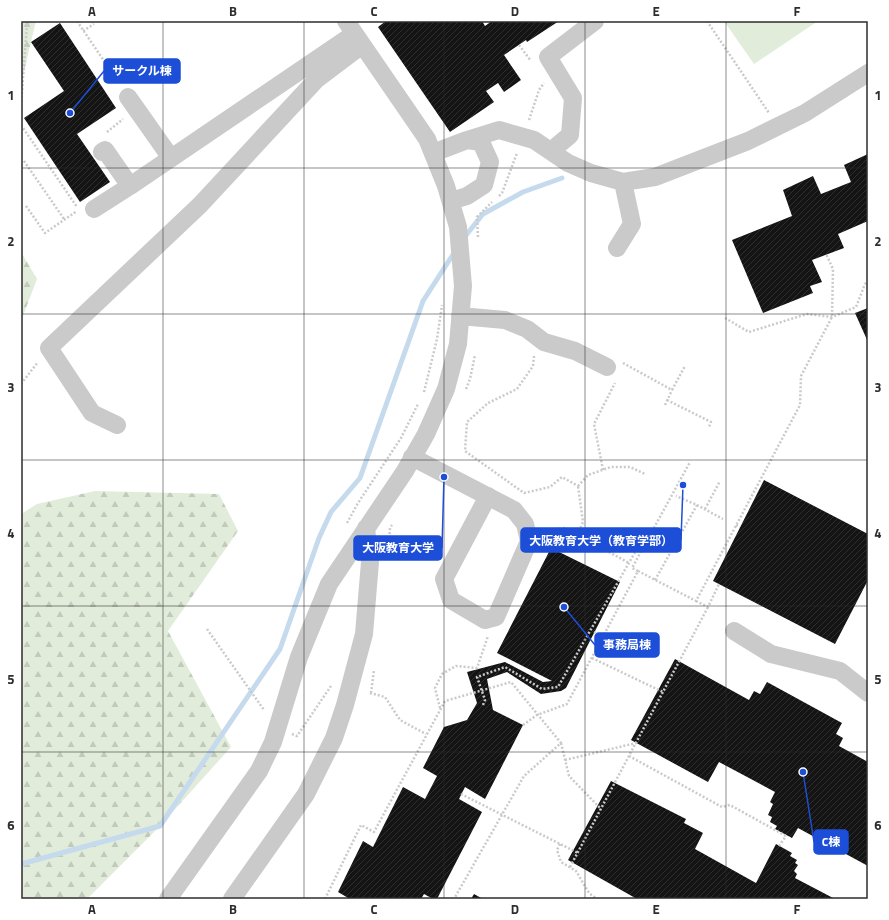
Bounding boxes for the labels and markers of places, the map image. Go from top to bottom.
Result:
callout: サークル棟 [104,59,180,83]
callout: 大阪教育大学（教育学部） [521,528,681,552]
callout: 大阪教育大学 [354,536,442,560]
callout: 事務局棟 [595,633,659,657]
callout: C棟 [814,830,848,854]

